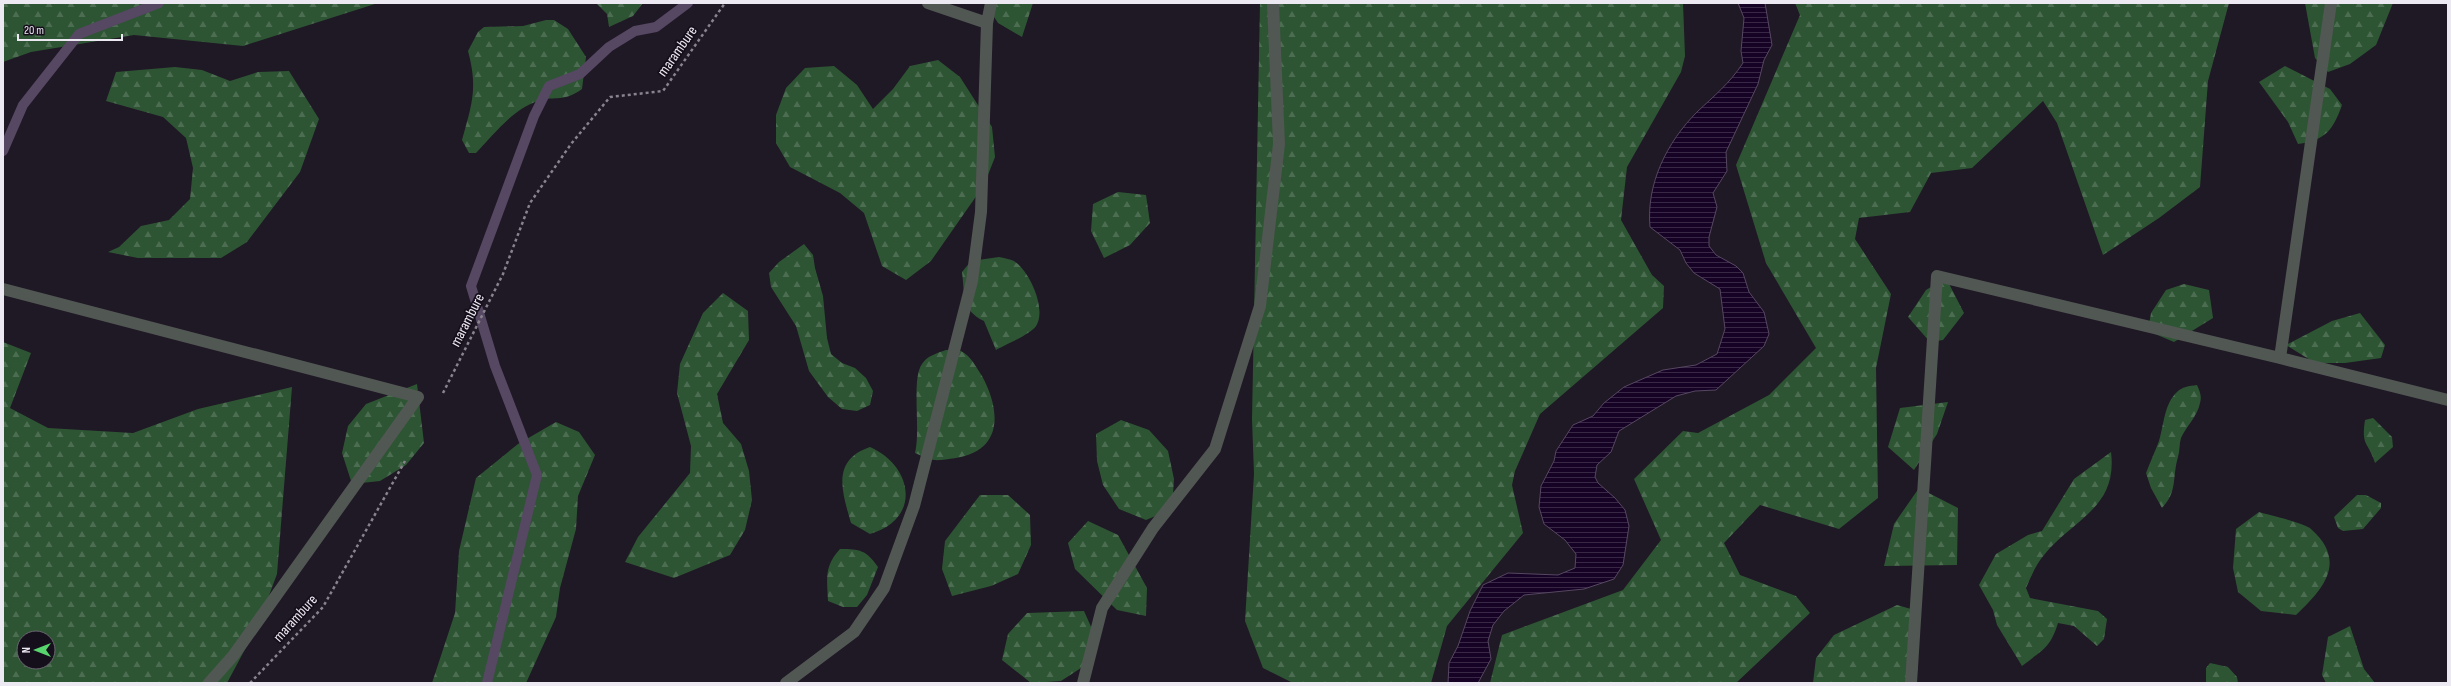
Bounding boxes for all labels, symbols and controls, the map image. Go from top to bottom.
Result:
scale bar [18,16,122,42]
street label: marambure [653,22,702,80]
text: 20 m [24,23,44,38]
street label: marambure [446,290,489,350]
street label: marambure [269,591,322,646]
north arrow [16,630,56,670]
text: N [20,647,33,653]

